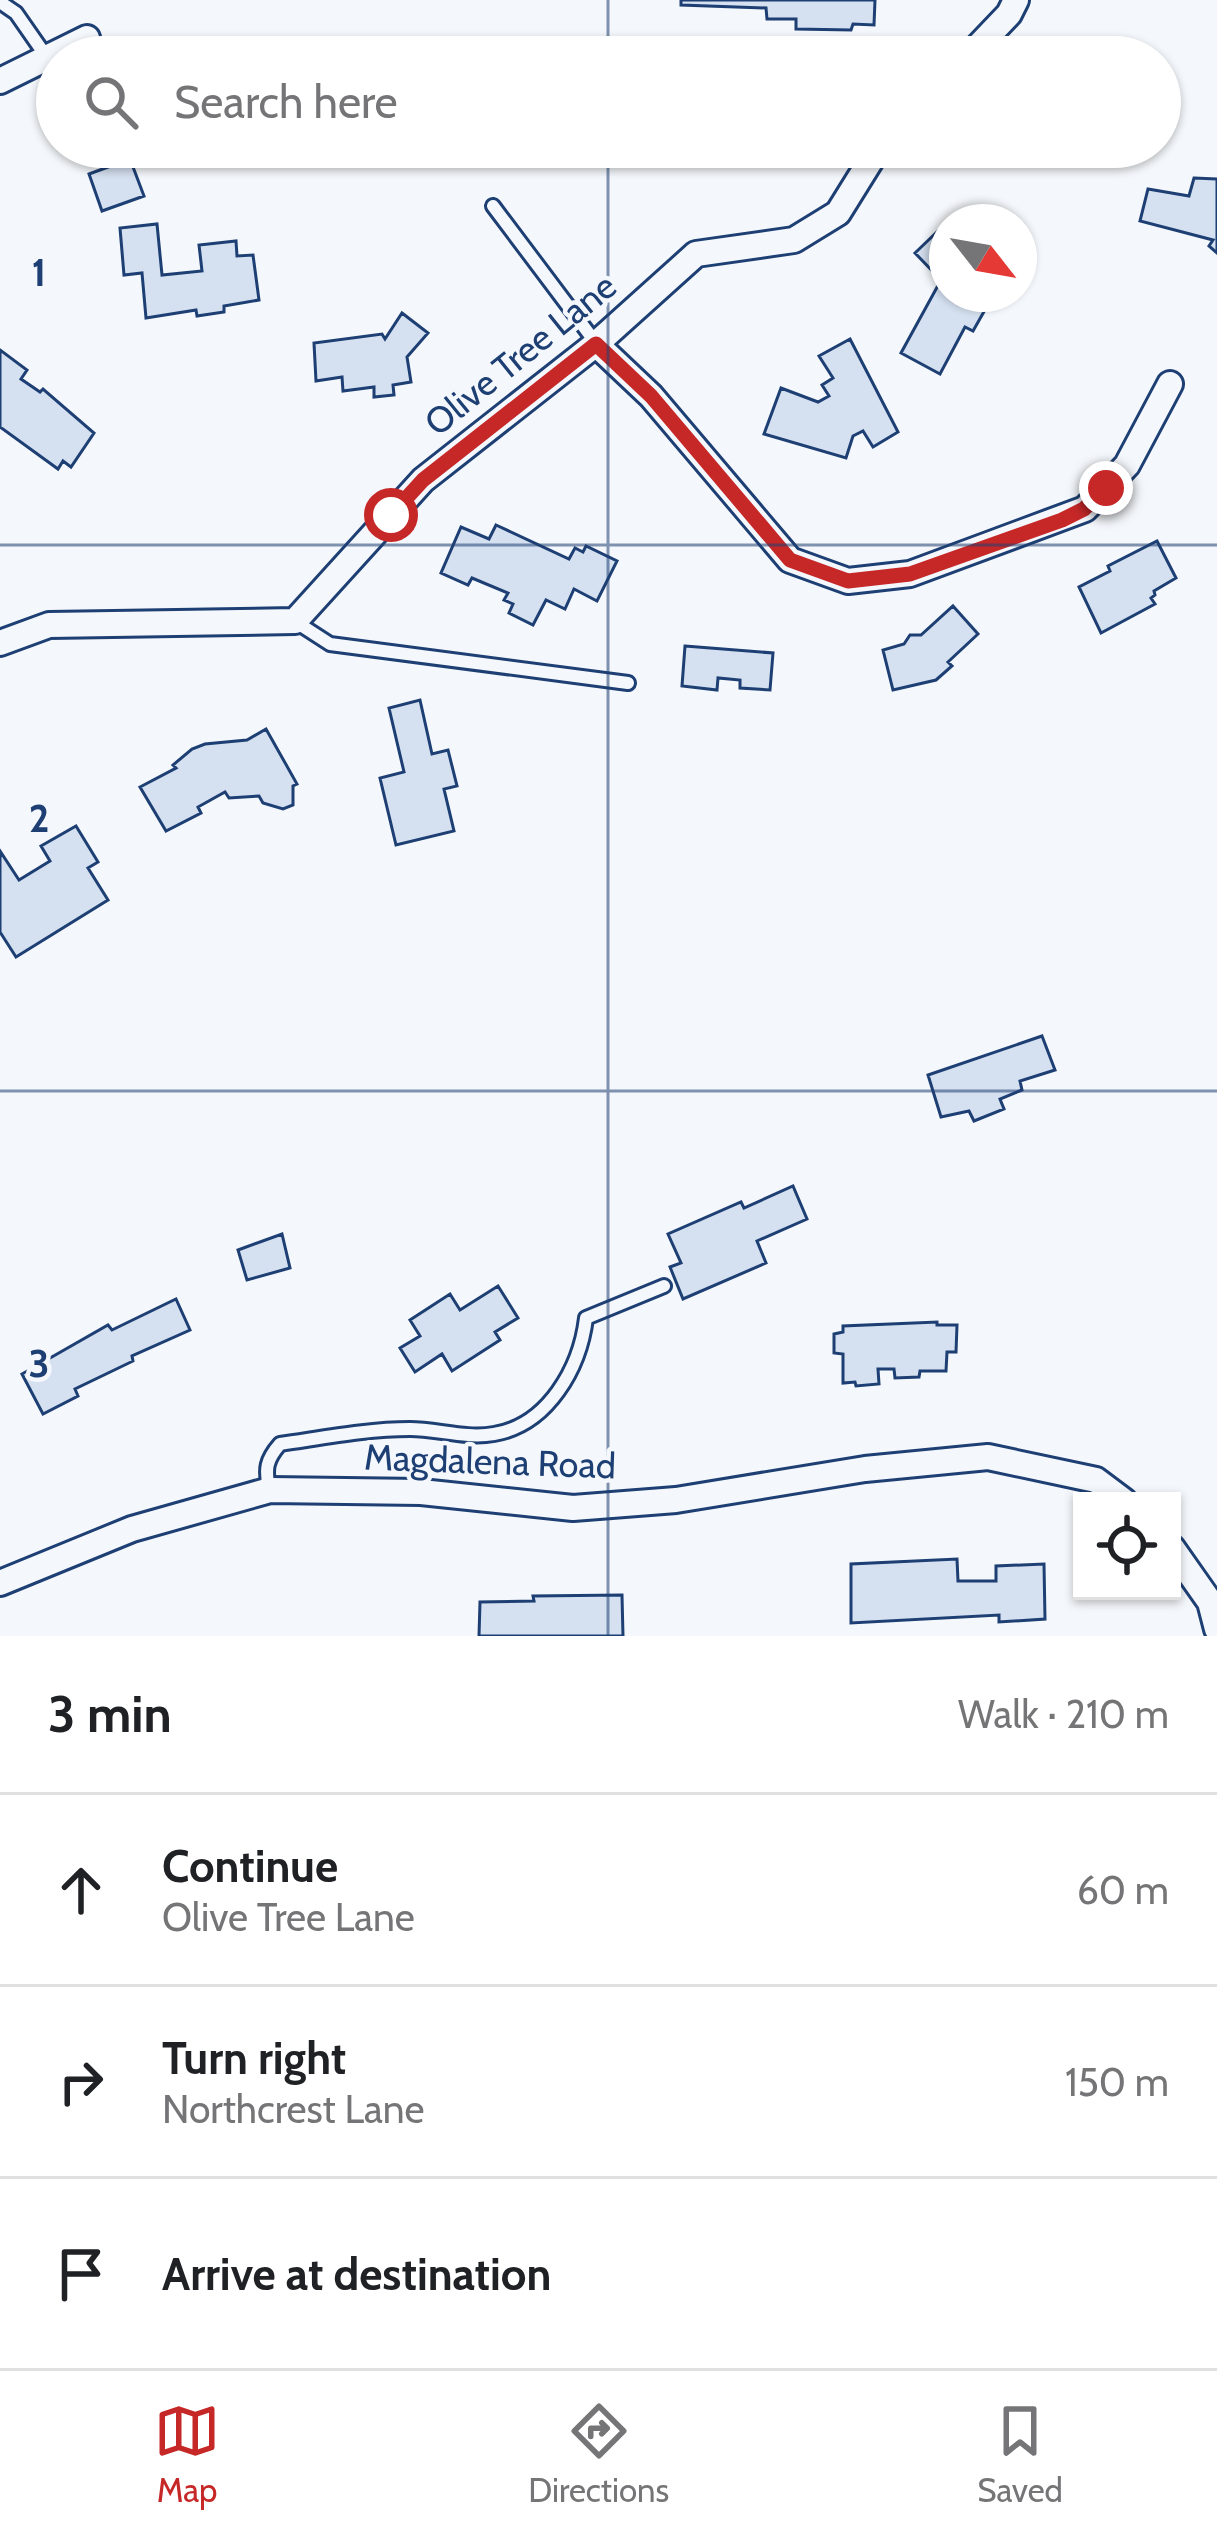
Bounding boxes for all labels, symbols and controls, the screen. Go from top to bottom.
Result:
search box [36,36,1181,168]
icon: search [78,69,144,135]
text: Search here [174,75,398,129]
north arrow [929,204,1037,312]
text: 1 [32,248,46,296]
street label: Olive Tree Lane [415,263,625,445]
route end [1079,461,1133,515]
route start [364,488,418,542]
text: 2 [29,794,49,842]
text: 3 [28,1339,50,1387]
street label: Magdalena Road [363,1435,617,1487]
map controls [1073,1492,1181,1600]
button: locate [1073,1492,1181,1600]
text: 3 min [48,1683,172,1745]
text: Walk · 210 m [958,1690,1169,1738]
text: Continue [162,1839,338,1893]
icon: ahead [48,1857,114,1923]
text: 60 m [1077,1866,1169,1914]
text: Olive Tree Lane [162,1893,415,1941]
text: Turn right [162,2031,346,2085]
icon: right [48,2049,114,2115]
text: 150 m [1065,2058,1169,2106]
text: Northcrest Lane [162,2085,425,2133]
icon: arrive [48,2241,114,2307]
text: Arrive at destination [162,2247,551,2301]
tab: Map [154,2398,220,2510]
tab: Directions [528,2398,669,2510]
tab: Saved [977,2398,1063,2510]

